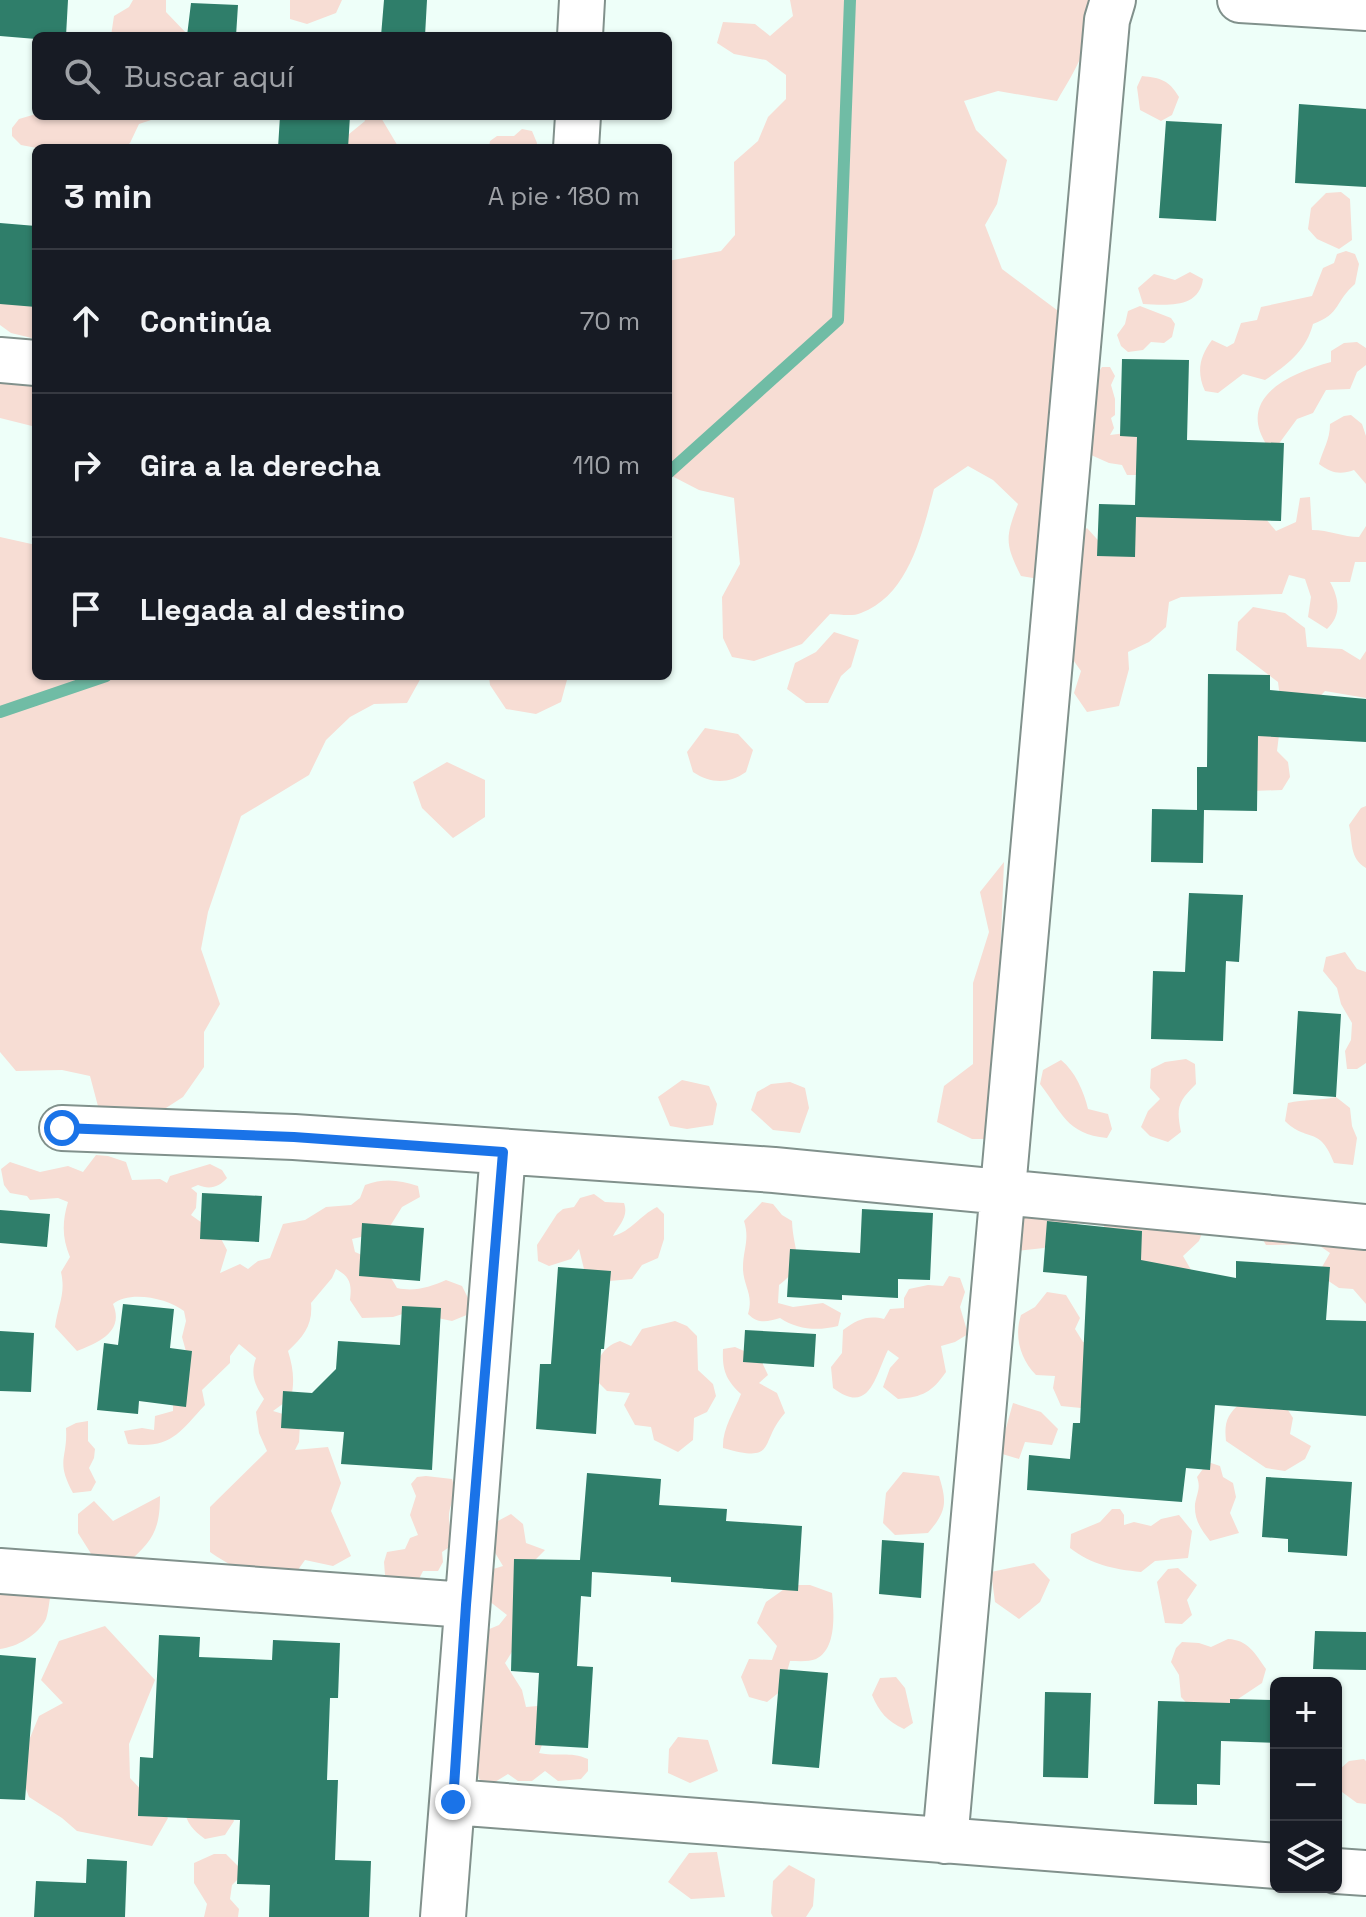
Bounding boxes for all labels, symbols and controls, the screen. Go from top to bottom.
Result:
search box [32,32,672,120]
icon: search [60,54,104,98]
text: Buscar aquí [124,57,294,96]
text: 3 min [64,175,152,218]
text: A pie · 180 m [488,179,640,213]
icon: ahead [64,299,108,343]
text: Continúa [140,302,271,341]
text: 70 m [580,304,640,338]
icon: right [64,443,108,487]
text: Gira a la derecha [140,446,381,485]
text: 110 m [573,448,640,482]
icon: arrive [64,587,108,631]
text: Llegada al destino [140,590,405,629]
route start [44,1110,80,1146]
map controls [1270,1677,1342,1893]
button: + [1270,1677,1342,1749]
button: − [1270,1749,1342,1821]
route end [435,1784,471,1820]
button: layers [1270,1821,1342,1893]

